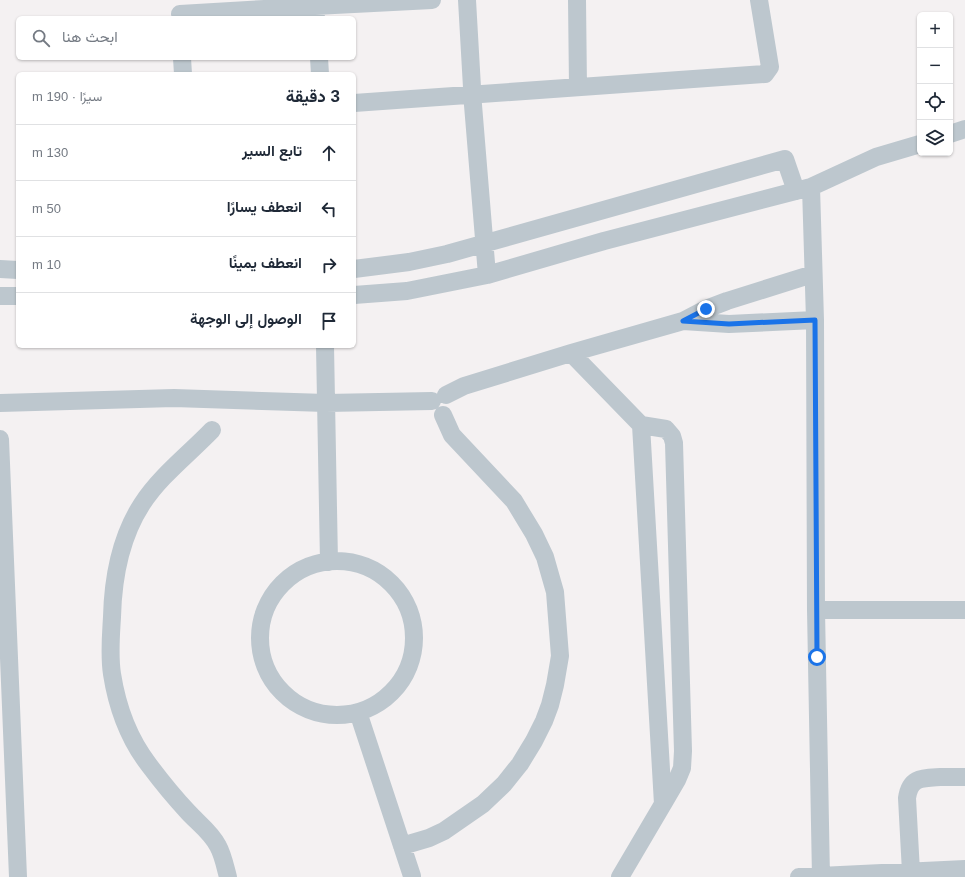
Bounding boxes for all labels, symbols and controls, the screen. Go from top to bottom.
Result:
map controls [917,12,953,156]
button: + [917,12,953,48]
search box [16,16,356,60]
icon: search [30,27,52,49]
text: ابحث هنا [62,28,118,45]
button: − [917,48,953,84]
button: locate [917,84,953,120]
text: 3 دقيقة [286,87,340,106]
text: سيرًا · 190 m [32,89,102,104]
button: layers [917,120,953,156]
text: تابع السير [242,142,302,159]
icon: ahead [318,142,340,164]
text: 130 m [32,145,68,160]
text: انعطف يسارًا [227,198,302,215]
icon: left [318,198,340,220]
text: 50 m [32,201,61,216]
text: انعطف يمينًا [229,254,302,271]
icon: right [318,254,340,276]
text: 10 m [32,257,61,272]
route end [697,300,715,318]
text: الوصول إلى الوجهة [190,310,302,327]
icon: arrive [318,310,340,332]
route start [808,648,826,666]

